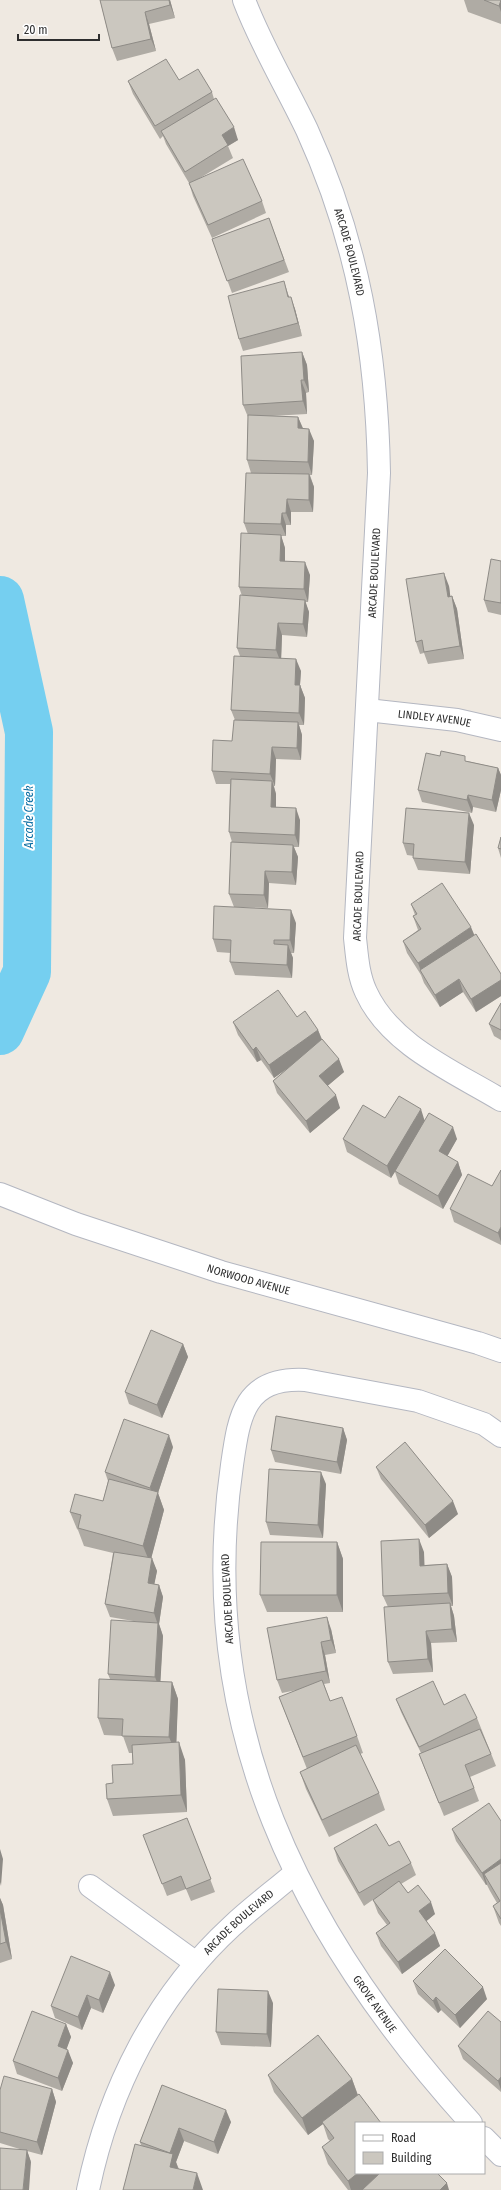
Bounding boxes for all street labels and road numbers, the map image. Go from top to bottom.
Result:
street label: ARCADE BOULEVARD [331,207,367,297]
street label: ARCADE BOULEVARD [366,528,383,618]
street label: LINDLEY AVENUE [397,707,472,730]
street label: ARCADE BOULEVARD [350,851,367,941]
street label: NORWOOD AVENUE [205,1262,291,1298]
street label: ARCADE BOULEVARD [219,1554,236,1644]
street label: ARCADE BOULEVARD [201,1887,276,1958]
street label: GROVE AVENUE [350,1973,399,2035]

